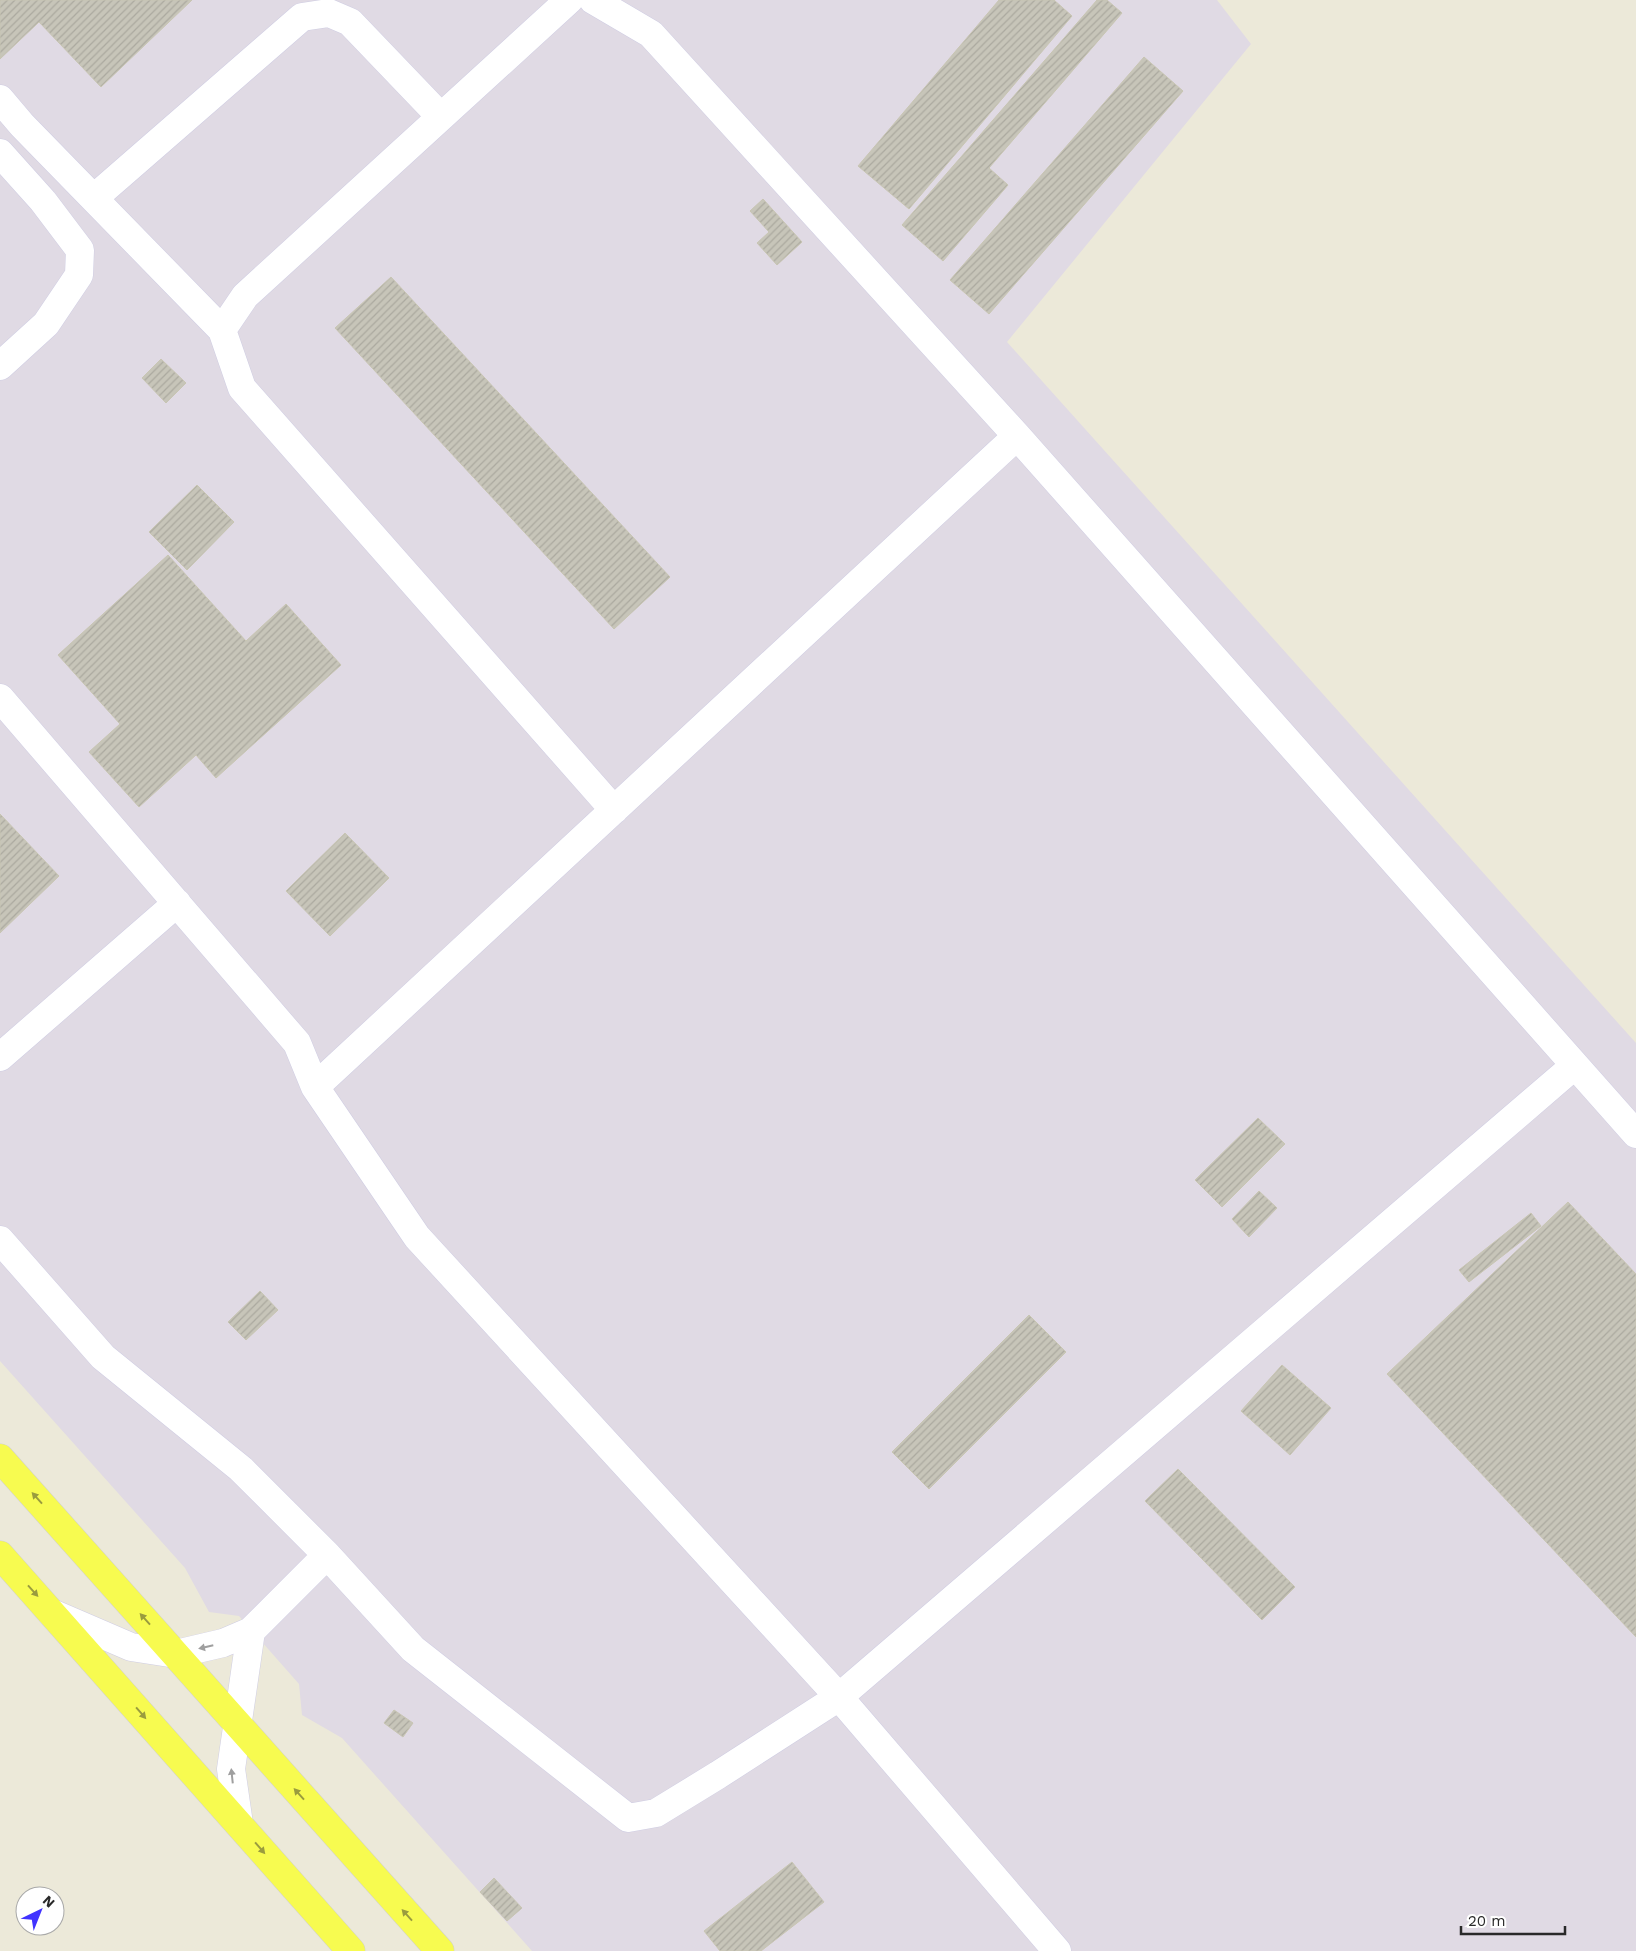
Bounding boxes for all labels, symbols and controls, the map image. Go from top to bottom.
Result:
one-way arrow [31,1492,42,1505]
one-way arrow [27,1585,39,1597]
one-way arrow [139,1614,151,1626]
one-way arrow [198,1643,213,1651]
one-way arrow [135,1706,146,1719]
one-way arrow [228,1767,236,1783]
one-way arrow [293,1787,304,1800]
one-way arrow [254,1841,266,1853]
north arrow [15,1886,65,1936]
text: N [40,1892,58,1911]
scale bar [1461,1904,1565,1936]
one-way arrow [401,1909,413,1921]
text: 20 m [1468,1912,1506,1930]

